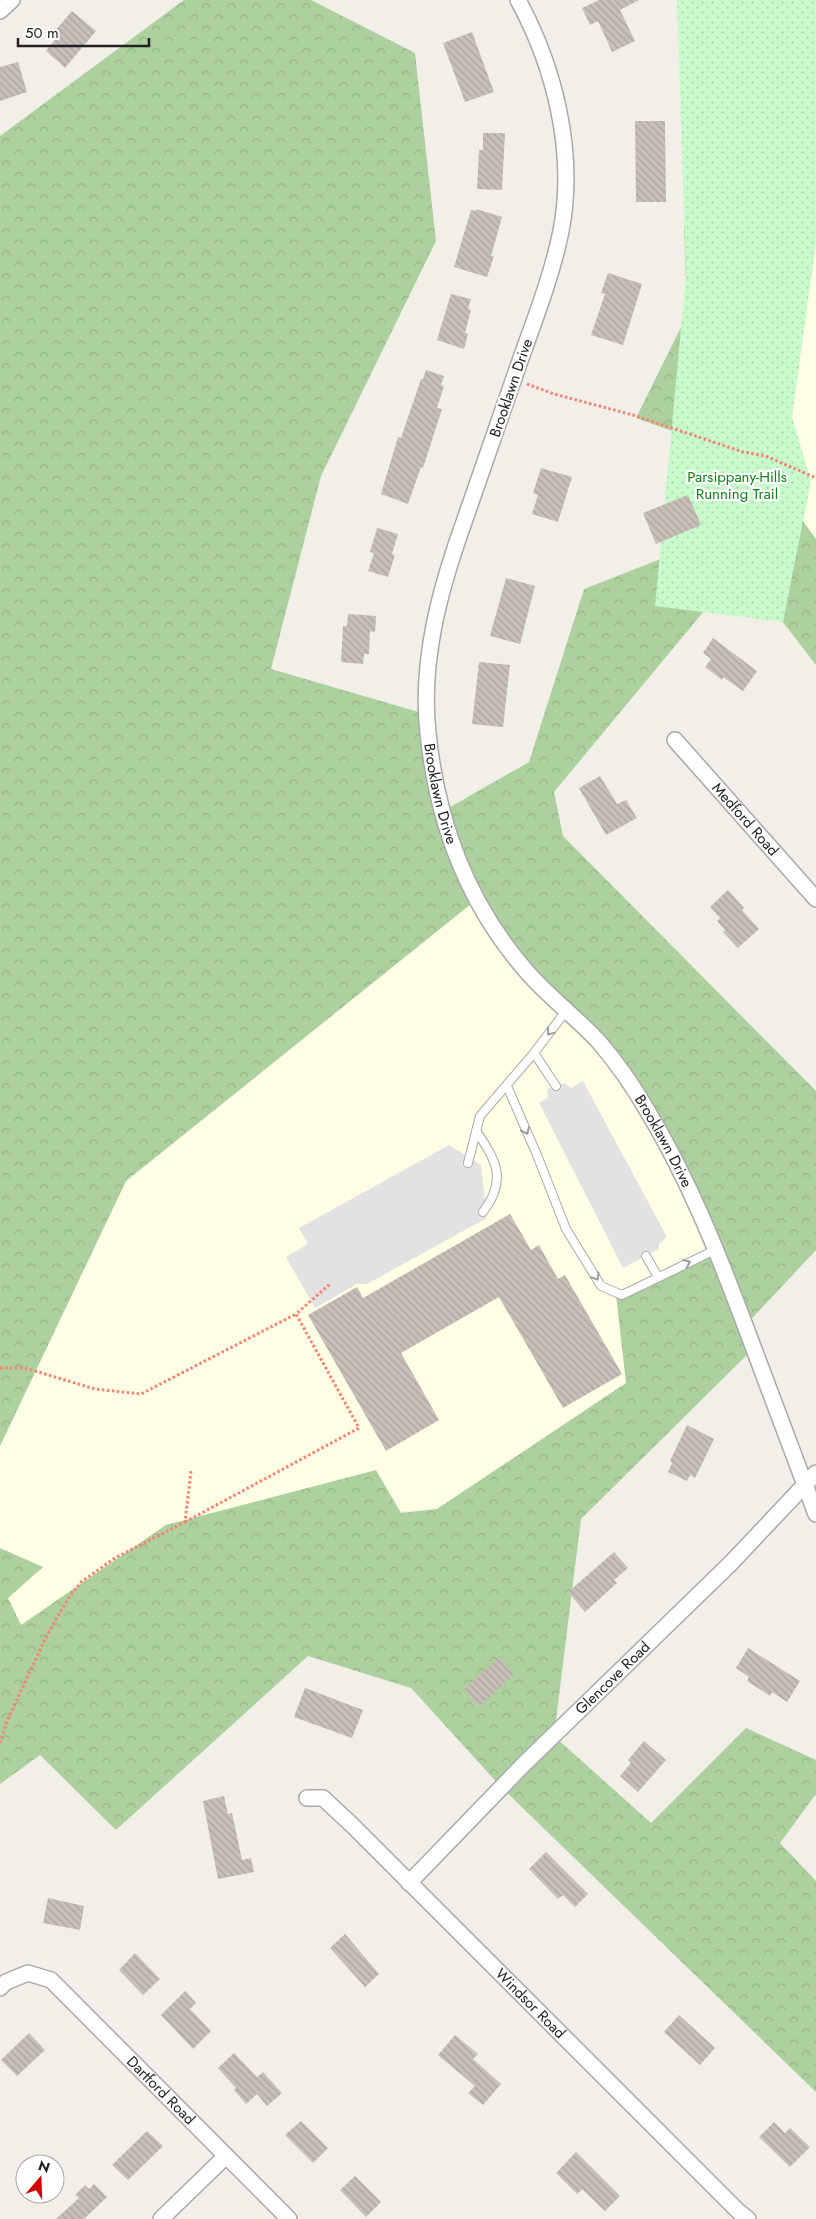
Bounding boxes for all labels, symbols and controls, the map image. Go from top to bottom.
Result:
scale bar [18,15,149,47]
text: 50 m [25,22,59,44]
street label: Brooklawn Drive [484,336,538,440]
park label: Parsippany-Hills Running Trail [687,466,787,505]
street label: Brooklawn Drive [418,742,463,847]
street label: Medford Road [707,778,784,861]
one-way arrow [547,1026,556,1036]
street label: Brooklawn Drive [629,1090,698,1191]
one-way arrow [520,1126,531,1135]
one-way arrow [681,1260,690,1270]
one-way arrow [589,1272,599,1281]
street label: Glencove Road [570,1636,655,1720]
street label: Windsor Road [490,1963,571,2044]
street label: Dartford Road [122,2051,200,2130]
north arrow [15,2154,65,2204]
text: N [36,2155,53,2178]

